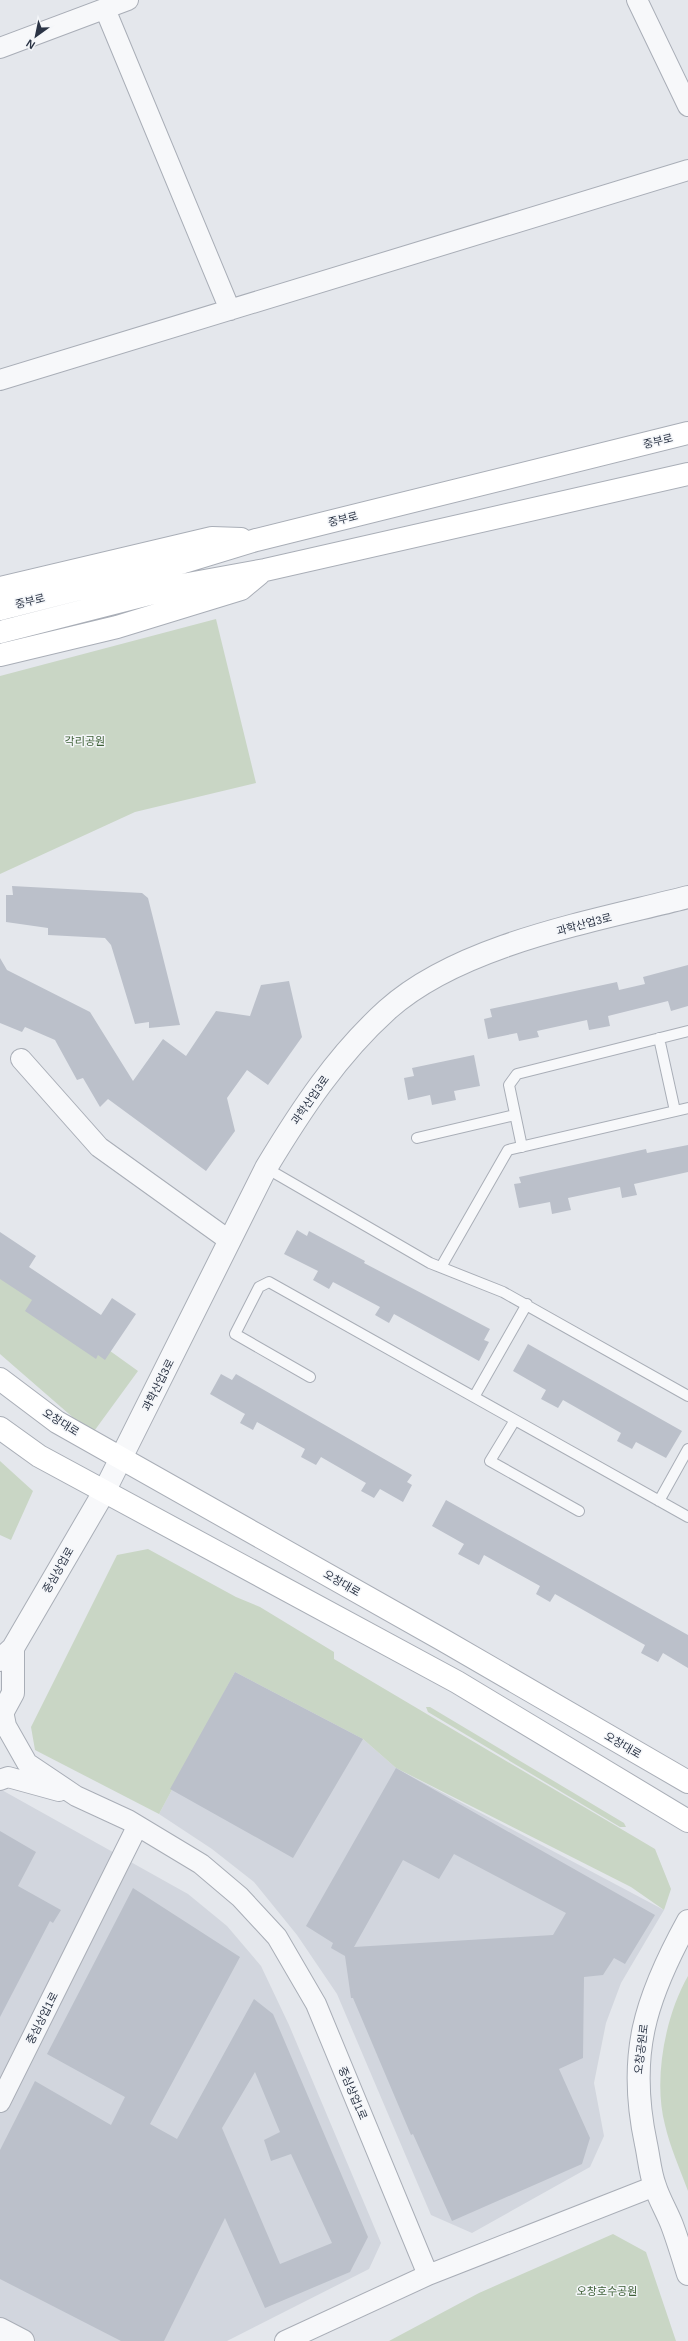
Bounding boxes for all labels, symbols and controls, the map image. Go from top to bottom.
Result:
north arrow [16,16,56,56]
text: N [24,37,37,52]
street label: 중부로 [642,432,674,450]
street label: 중부로 [327,510,359,528]
street label: 중부로 [14,592,46,610]
park label: 각리공원 [65,735,105,747]
street label: 과학산업3로 [555,911,613,937]
street label: 과학산업3로 [289,1073,331,1127]
street label: 과학산업3로 [140,1357,176,1413]
street label: 오창대로 [41,1406,81,1438]
street label: 중심상업로 [40,1545,76,1595]
street label: 오창대로 [321,1568,363,1598]
street label: 오창대로 [602,1730,644,1760]
street label: 중심상업1로 [24,1990,60,2046]
street label: 오창공원로 [632,2023,650,2075]
street label: 중심상업1로 [336,2065,370,2121]
park label: 오창호수공원 [577,2285,637,2297]

